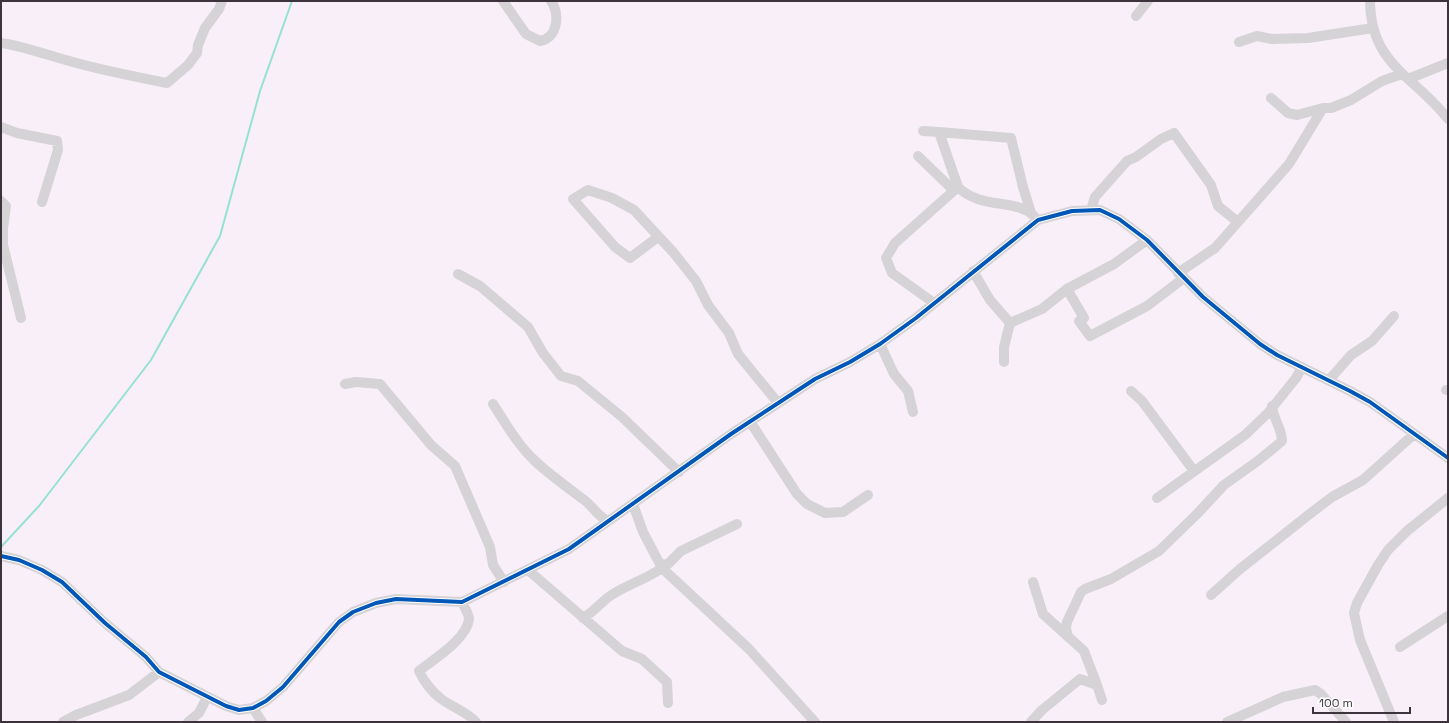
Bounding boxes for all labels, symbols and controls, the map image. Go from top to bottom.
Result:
scale bar [1313,689,1410,715]
text: 100 m [1319,695,1353,711]

